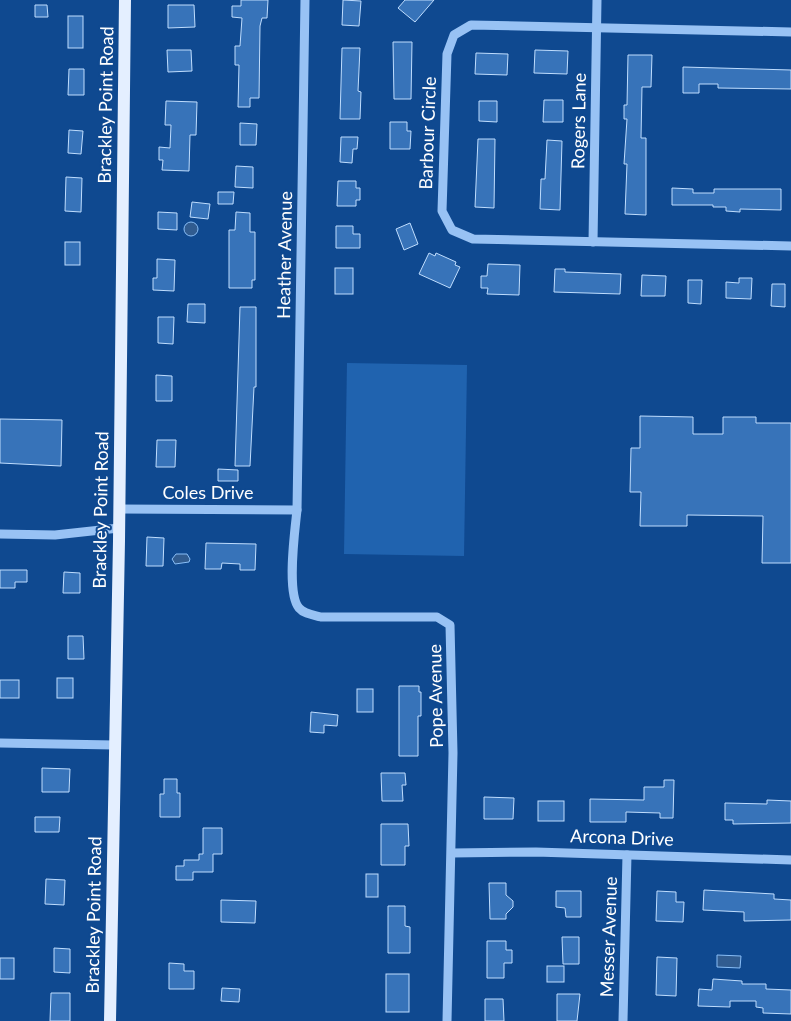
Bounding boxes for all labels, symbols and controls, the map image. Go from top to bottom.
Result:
street label: Brackley Point Road [93,26,117,184]
street label: Rogers Lane [566,73,590,169]
street label: Barbour Circle [414,76,440,190]
street label: Heather Avenue [272,191,296,319]
street label: Brackley Point Road [88,431,112,589]
street label: Coles Drive [162,481,254,503]
street label: Pope Avenue [423,644,447,748]
street label: Arcona Drive [570,824,674,850]
street label: Brackley Point Road [81,836,105,994]
street label: Messer Avenue [595,876,621,998]

